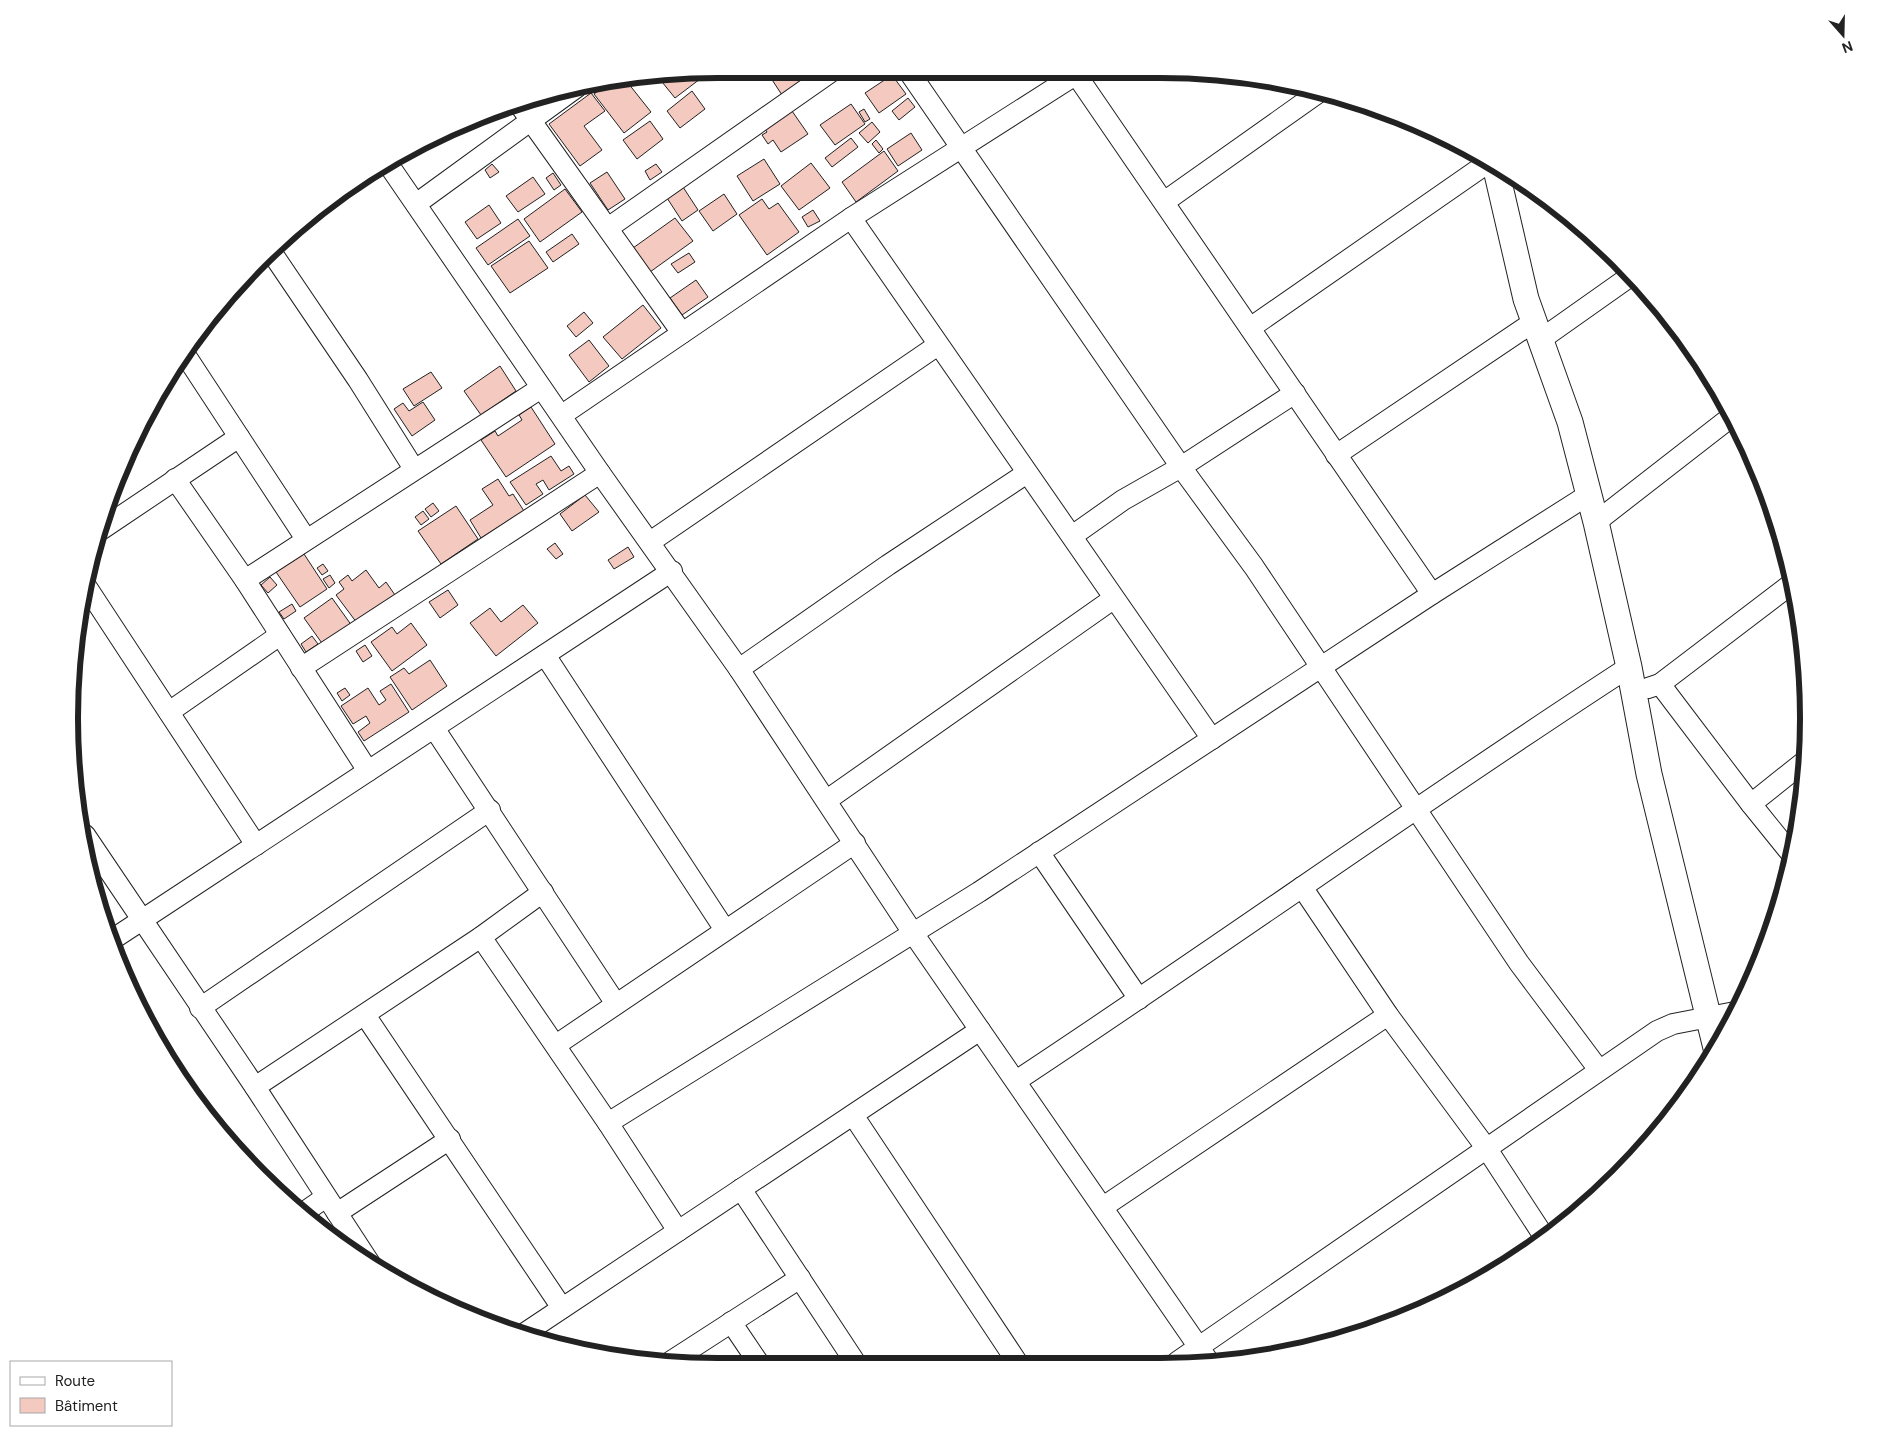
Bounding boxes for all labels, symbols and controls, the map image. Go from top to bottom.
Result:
north arrow [1818,10,1868,60]
text: N [1840,37,1855,57]
legend [10,1361,172,1426]
text: Route [55,1371,95,1391]
text: Bâtiment [55,1396,118,1416]

